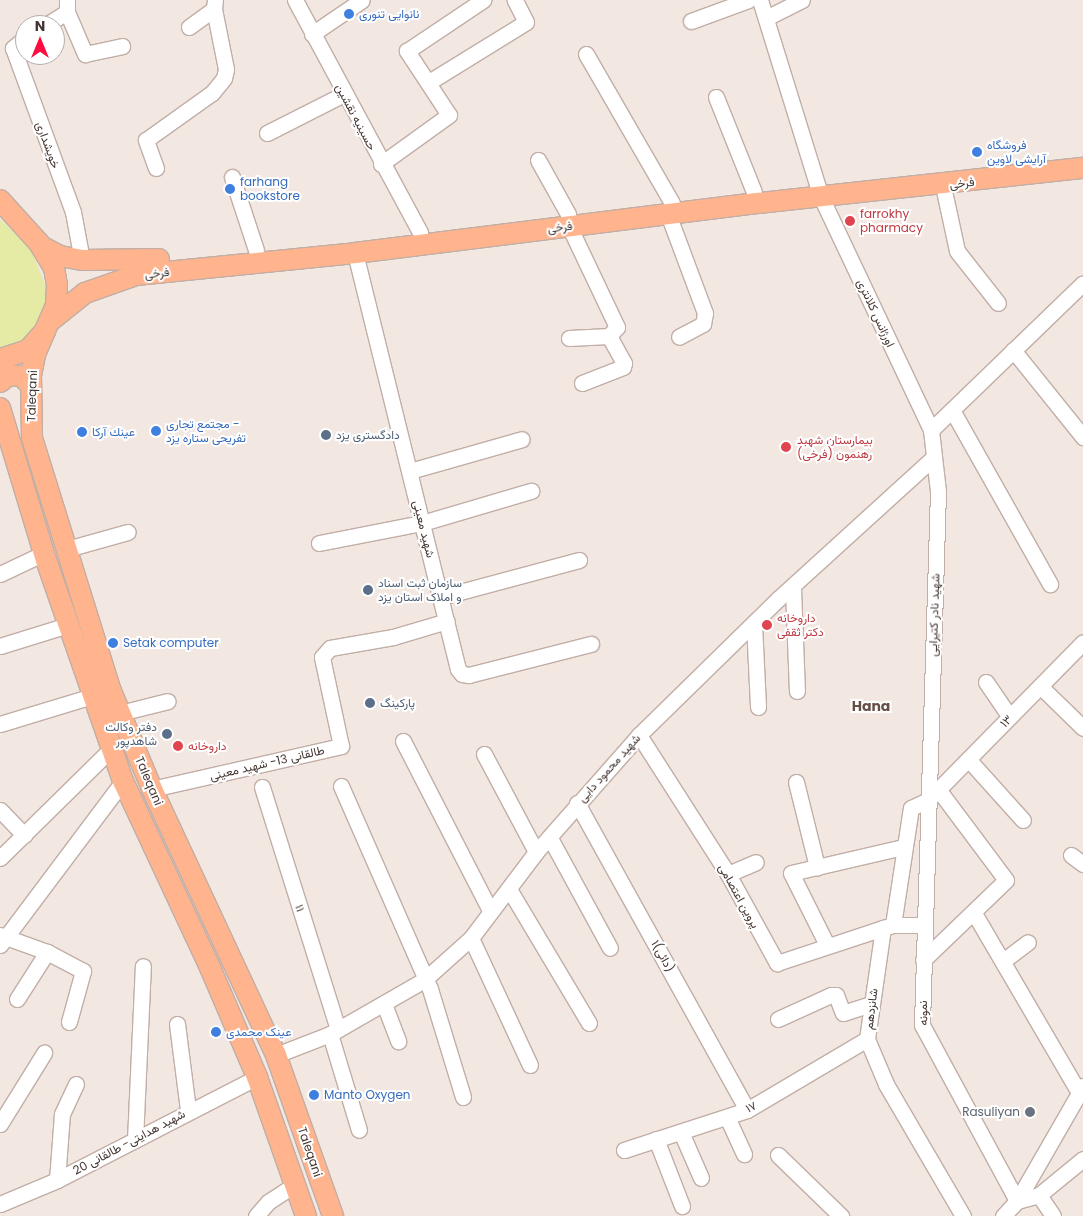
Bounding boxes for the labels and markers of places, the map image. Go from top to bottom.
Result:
place label: نانوایی تنوری [359,7,419,21]
marker: نانوایی تنوری [343,8,355,20]
place label: فروشگاه آرایشی لاوین [987,138,1046,166]
marker: فروشگاه آرایشی لاوین [971,146,983,158]
place label: farhang bookstore [240,175,300,203]
marker: farhang bookstore [224,183,236,195]
place label: farrokhy pharmacy [860,207,923,235]
marker: farrokhy pharmacy [844,215,856,227]
place label: مجتمع تجاری - تفریحی ستاره یزد [166,417,246,445]
place label: عينك آركا [92,425,135,439]
marker: مجتمع تجاری - تفریحی ستاره یزد [150,425,162,437]
marker: عينك آركا [76,426,88,438]
place label: دادگستری یزد [336,428,400,442]
marker: دادگستری یزد [320,429,332,441]
place label: بیمارستان شهید رهنمون (فرخی) [797,433,873,461]
marker: بیمارستان شهید رهنمون (فرخی) [779,440,793,454]
place label: سازمان ثبت اسناد و املاک استان یزد [378,576,462,604]
marker: سازمان ثبت اسناد و املاک استان یزد [362,584,374,596]
place label: داروخانه دکتر ثقفی [777,611,824,639]
marker: داروخانه دکتر ثقفی [761,619,773,631]
place label: Setak computer [123,636,219,650]
marker: Setak computer [107,637,119,649]
place label: پارکینگ [380,696,415,710]
marker: پارکینگ [364,697,376,709]
place label: دفتر وکالت شاهدپور [105,720,157,748]
marker: دفتر وکالت شاهدپور [161,728,173,740]
place label: داروخانه [188,739,227,753]
marker: داروخانه [172,740,184,752]
place label: عینک محمدی [226,1025,291,1039]
marker: عینک محمدی [210,1026,222,1038]
place label: Manto Oxygen [324,1088,411,1102]
marker: Manto Oxygen [308,1089,320,1101]
place label: Rasuliyan [962,1105,1020,1119]
marker: Rasuliyan [1024,1106,1036,1118]

